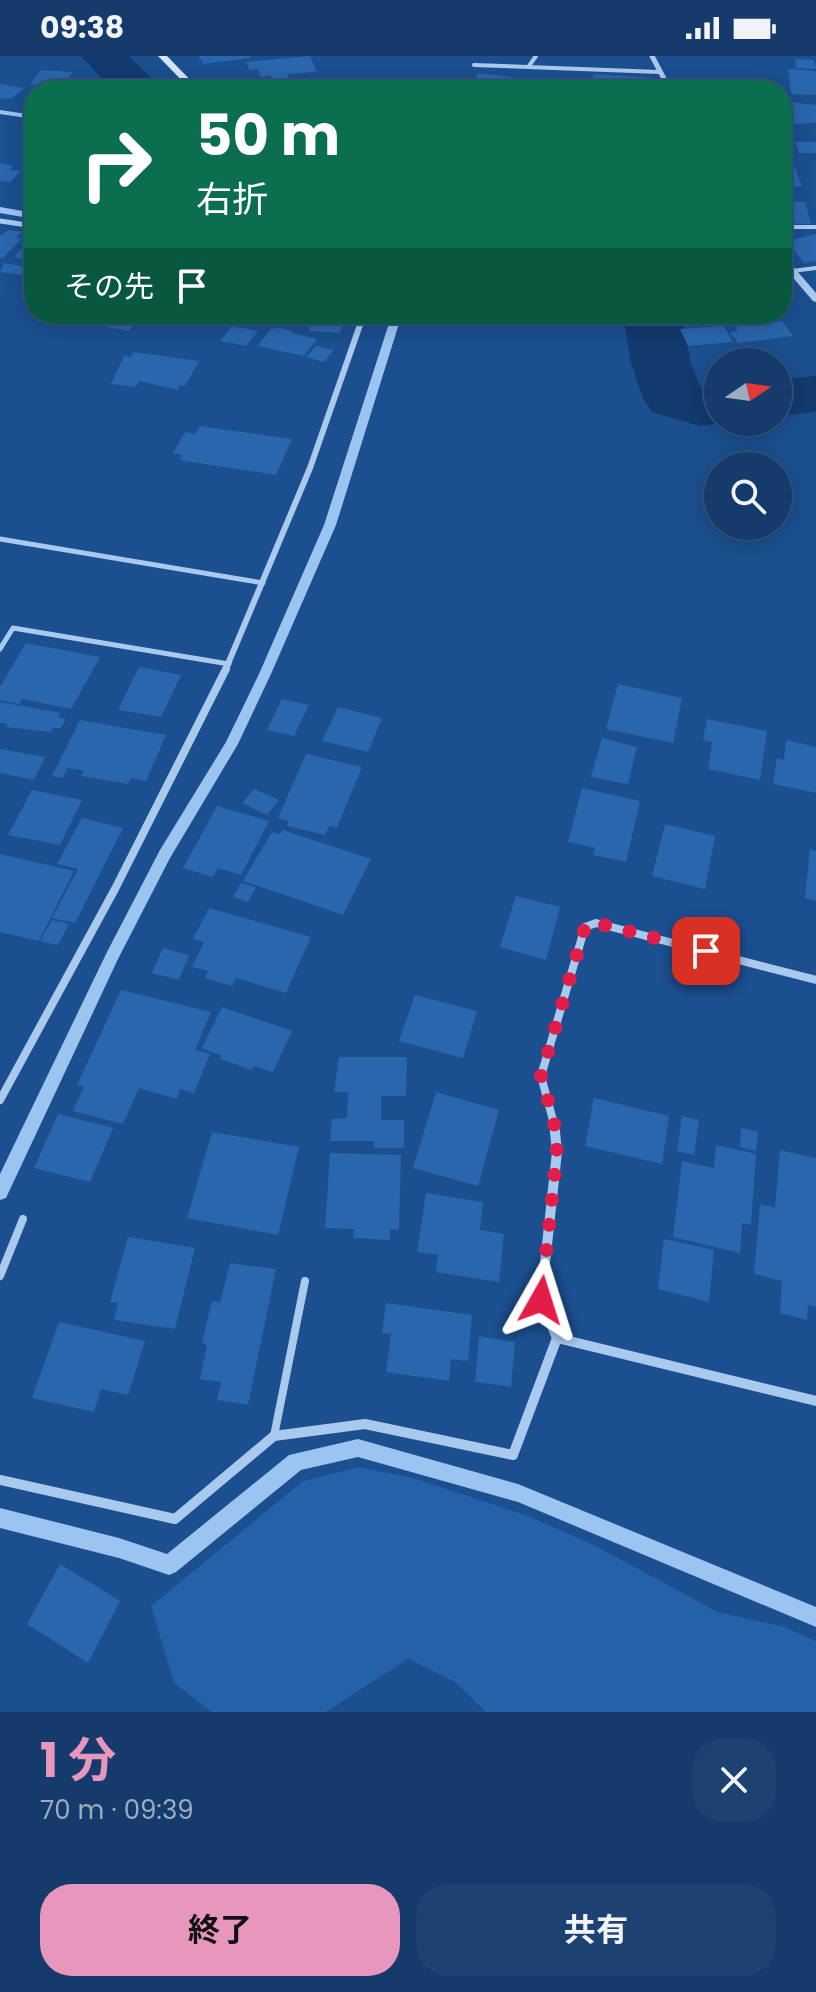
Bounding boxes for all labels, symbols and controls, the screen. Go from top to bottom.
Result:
text: 09:38 [40,6,124,49]
text: 50 m [196,96,340,175]
icon: right [64,112,168,216]
text: 右折 [196,174,268,225]
icon: arrive [170,264,214,308]
text: その先 [64,265,154,308]
north arrow [704,348,792,436]
map controls [704,348,792,540]
button: search [704,452,792,540]
pin [672,917,740,985]
icon: arrive [684,929,728,973]
position arrow [499,1258,583,1342]
text: 1 分 [40,1727,116,1794]
button: close [692,1738,776,1822]
text: 70 m · 09:39 [40,1792,194,1828]
button: 終了 [40,1884,400,1976]
button: 共有 [416,1884,776,1976]

